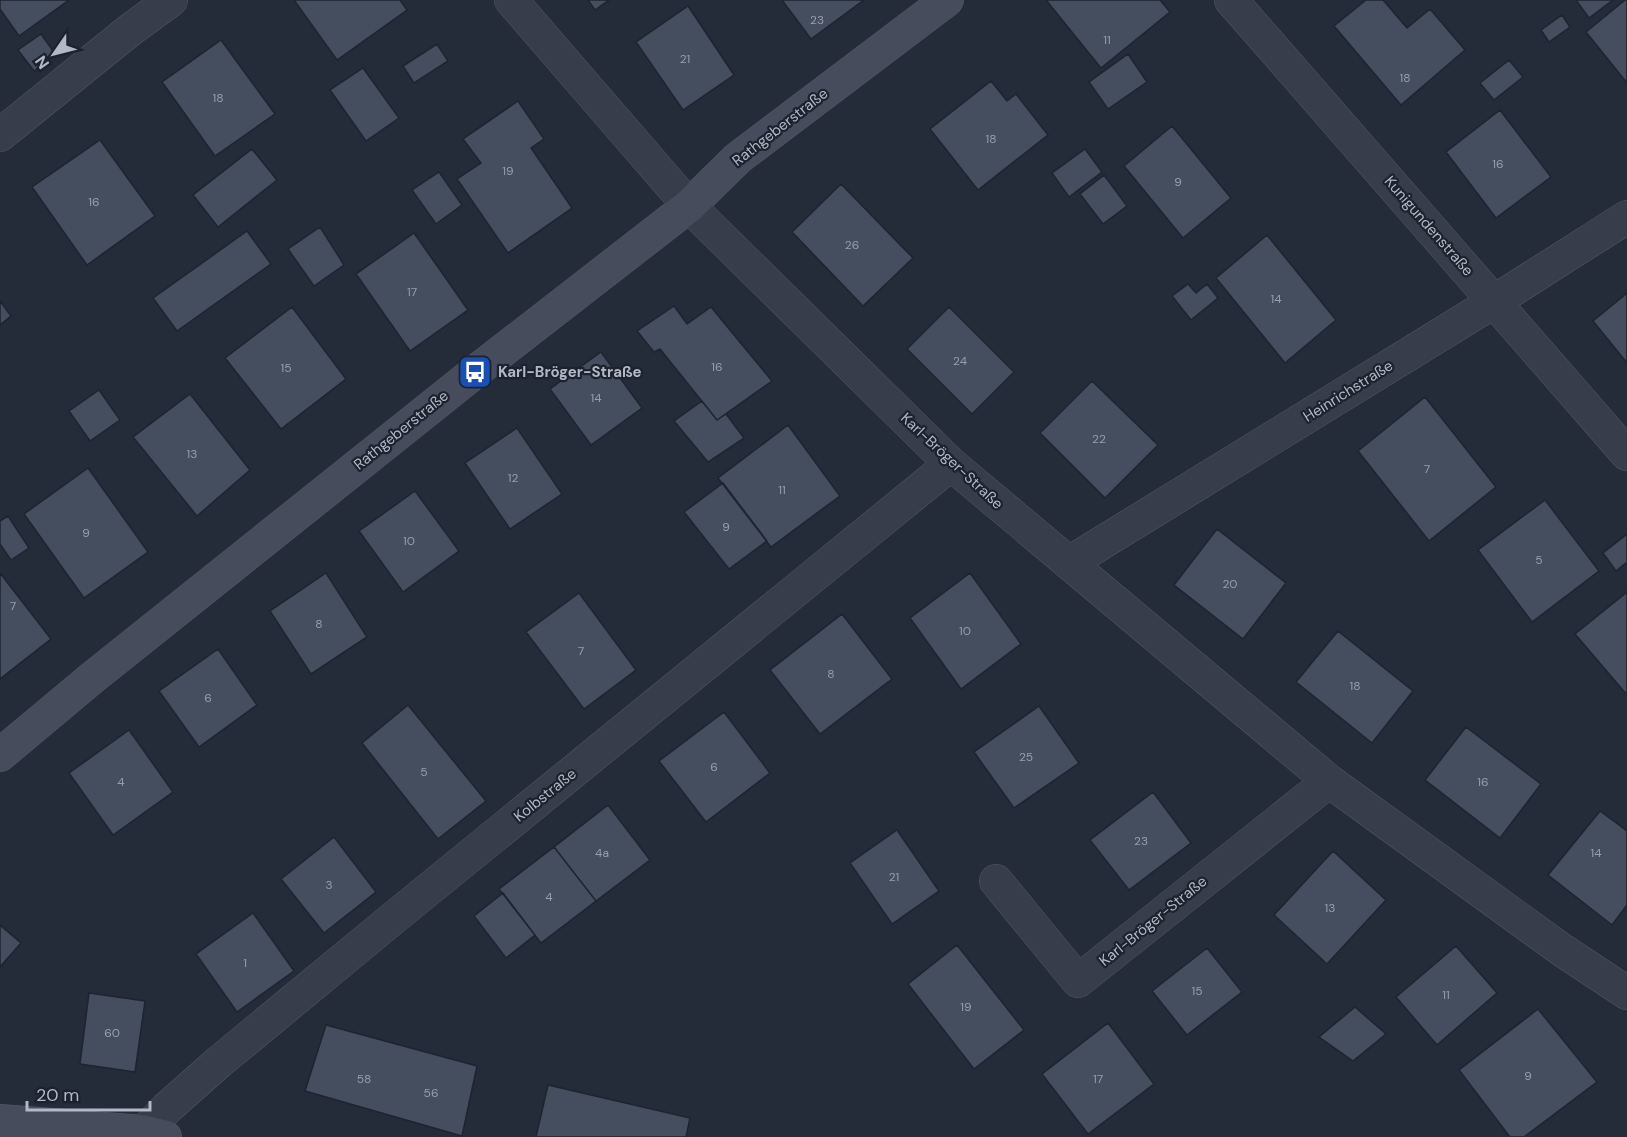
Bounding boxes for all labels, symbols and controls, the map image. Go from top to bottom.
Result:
house number: 23 [810,12,824,28]
north arrow [24,24,84,84]
house number: 11 [1103,32,1111,48]
house number: 21 [680,51,690,67]
text: N [30,52,54,73]
house number: 18 [1399,70,1411,86]
street label: Rathgeberstraße [728,83,832,171]
house number: 18 [212,90,224,106]
house number: 18 [985,131,997,147]
house number: 16 [1492,156,1504,172]
house number: 19 [502,163,514,179]
street label: Kunigundenstraße [1380,172,1478,280]
house number: 9 [1174,174,1182,190]
house number: 16 [88,194,100,210]
house number: 26 [845,237,859,253]
house number: 17 [407,284,417,300]
house number: 14 [1270,291,1282,307]
house number: 24 [953,353,967,369]
bus stop icon: Karl-Bröger-Straße [457,354,493,390]
street label: Heinrichstraße [1299,355,1397,427]
house number: 16 [711,359,723,375]
house number: 15 [280,360,292,376]
place label: Karl-Bröger-Straße [498,362,642,382]
street label: Rathgeberstraße [350,386,452,474]
house number: 14 [590,390,602,406]
street label: Karl-Bröger-Straße [896,408,1008,514]
house number: 22 [1092,431,1106,447]
house number: 13 [187,446,197,462]
house number: 7 [1424,461,1430,477]
house number: 12 [508,470,518,486]
house number: 11 [778,482,786,498]
house number: 9 [722,519,730,535]
house number: 9 [82,525,90,541]
house number: 10 [403,533,415,549]
house number: 5 [1535,552,1543,568]
house number: 20 [1222,576,1238,592]
house number: 7 [10,598,16,614]
house number: 8 [315,616,323,632]
house number: 10 [959,623,971,639]
house number: 7 [578,643,584,659]
house number: 8 [827,666,835,682]
house number: 18 [1349,678,1361,694]
house number: 6 [204,690,212,706]
house number: 25 [1019,749,1033,765]
house number: 6 [710,759,718,775]
house number: 5 [420,764,428,780]
street label: Kolbstraße [510,764,580,826]
house number: 4 [117,774,125,790]
house number: 16 [1477,774,1489,790]
house number: 23 [1134,833,1148,849]
house number: 4a [595,845,609,861]
house number: 14 [1590,845,1602,861]
house number: 21 [889,869,899,885]
street label: Karl-Bröger-Straße [1095,871,1211,971]
house number: 3 [325,877,333,893]
house number: 4 [545,889,553,905]
house number: 13 [1325,900,1335,916]
house number: 1 [243,955,247,971]
house number: 15 [1191,983,1203,999]
house number: 11 [1442,987,1450,1003]
house number: 19 [960,999,972,1015]
house number: 60 [104,1025,120,1041]
house number: 9 [1524,1068,1532,1084]
house number: 58 [357,1071,371,1087]
house number: 17 [1093,1071,1103,1087]
scale bar [27,1074,150,1112]
text: 20 m [36,1083,79,1107]
house number: 56 [424,1085,438,1101]

